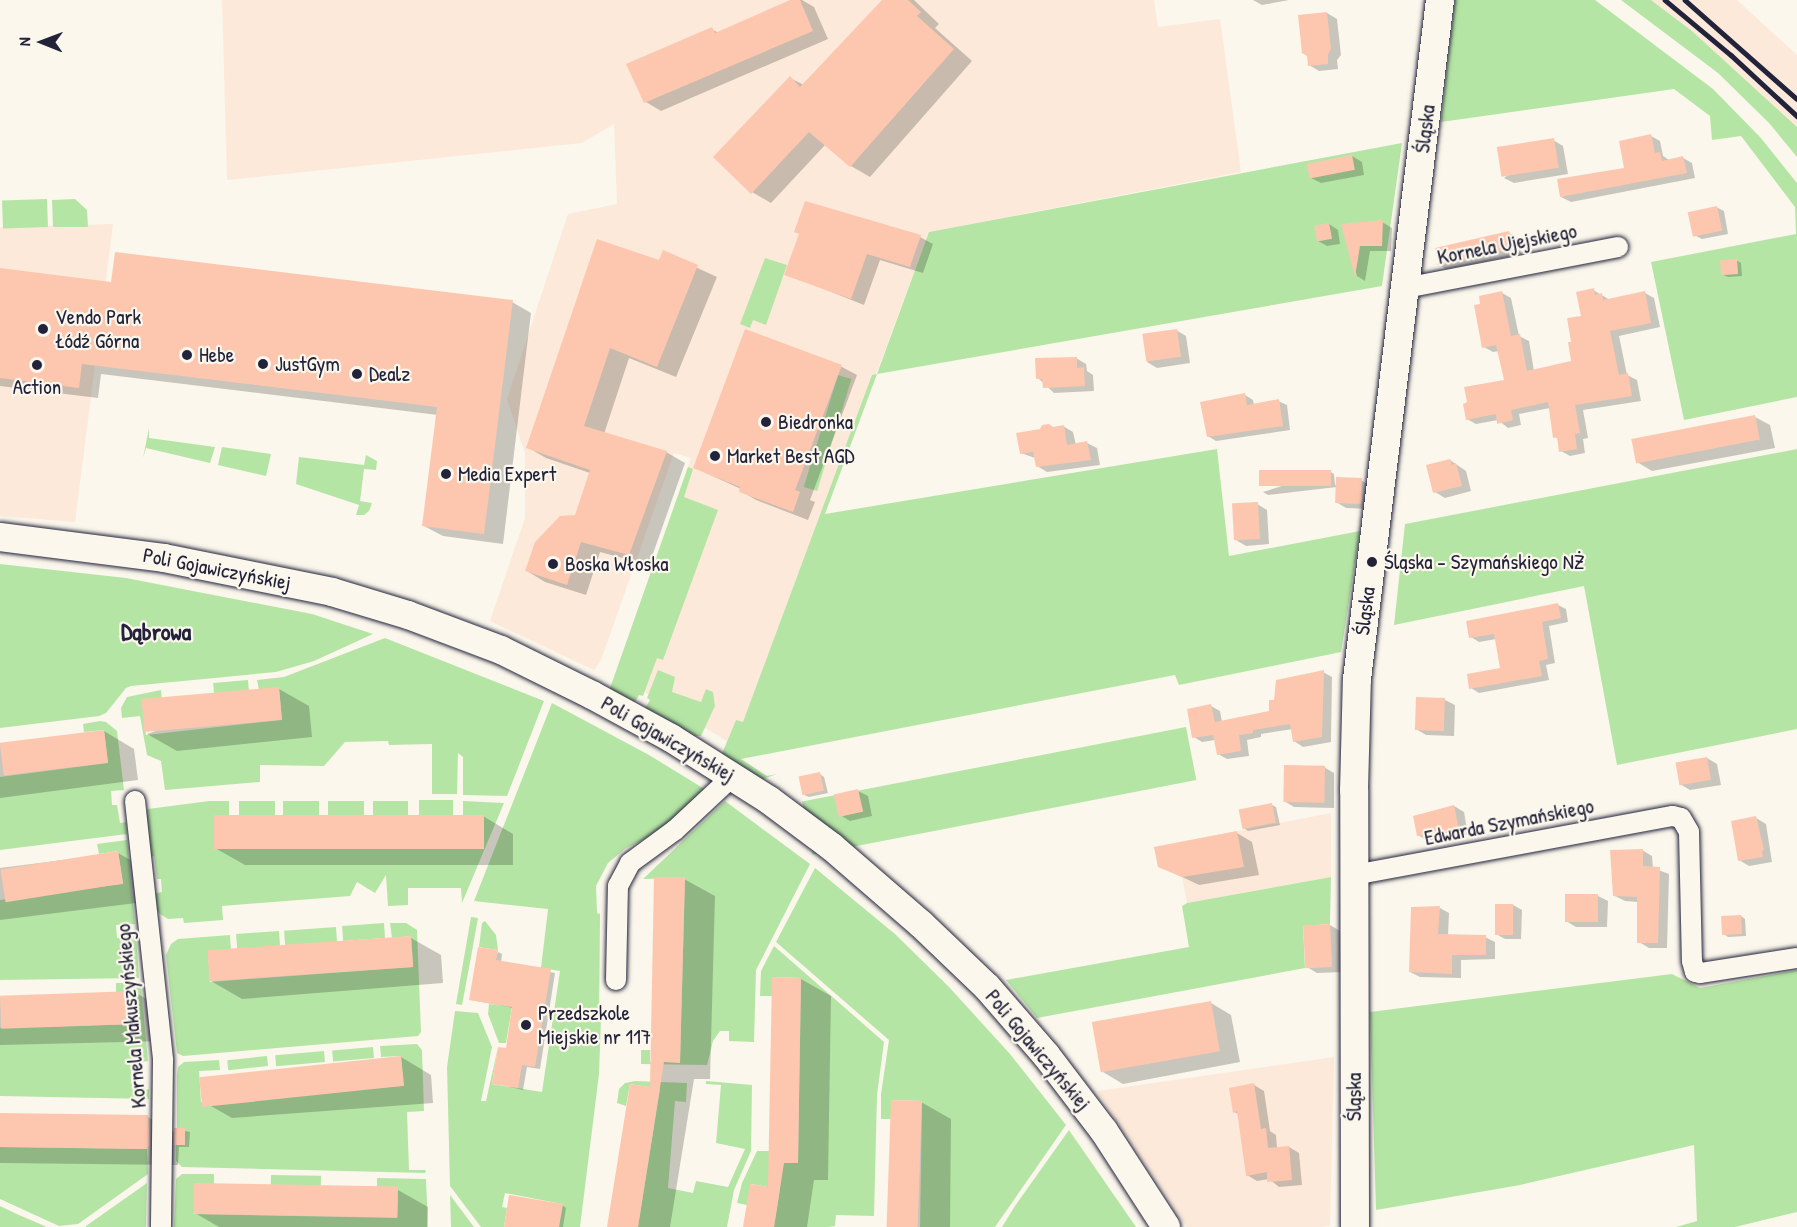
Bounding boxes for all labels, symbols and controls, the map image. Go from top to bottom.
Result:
north arrow [12,12,72,72]
text: N [13,37,35,46]
street label: Śląska [1410,103,1440,155]
street label: Kornela Ujejskiego [1435,218,1579,270]
place label: Vendo Park Łódź Górna [55,304,141,354]
marker: Vendo Park Łódź Górna [36,322,50,336]
place label: Hebe [199,342,234,368]
marker: Hebe [180,348,194,362]
place label: JustGym [275,351,340,377]
marker: JustGym [256,357,270,371]
marker: Action [30,358,44,372]
place label: Dealz [369,361,410,387]
marker: Dealz [350,367,364,381]
place label: Action [13,374,61,400]
place label: Biedronka [778,409,853,435]
marker: Biedronka [759,415,773,429]
place label: Market Best AGD [727,443,854,469]
marker: Market Best AGD [708,449,722,463]
place label: Media Expert [458,461,556,487]
marker: Media Expert [439,467,453,481]
street label: Poli Gojawiczyńskiej [141,542,293,596]
place label: Śląska - Szymańskiego NŻ [1384,549,1584,575]
place label: Boska Włoska [565,551,668,577]
marker: Śląska - Szymańskiego NŻ [1365,555,1379,569]
marker: Boska Włoska [546,557,560,571]
street label: Śląska [1350,585,1380,637]
district label: Dąbrowa [121,618,191,646]
street label: Poli Gojawiczyńskiej [597,691,739,787]
street label: Edwarda Szymańskiego [1422,793,1596,851]
street label: Kornela Makuszyńskiego [110,923,152,1109]
street label: Poli Gojawiczyńskiej [980,984,1096,1116]
place label: Przedszkole Miejskie nr 117 [538,1000,651,1050]
marker: Przedszkole Miejskie nr 117 [519,1018,533,1032]
street label: Śląska [1341,1073,1367,1121]

